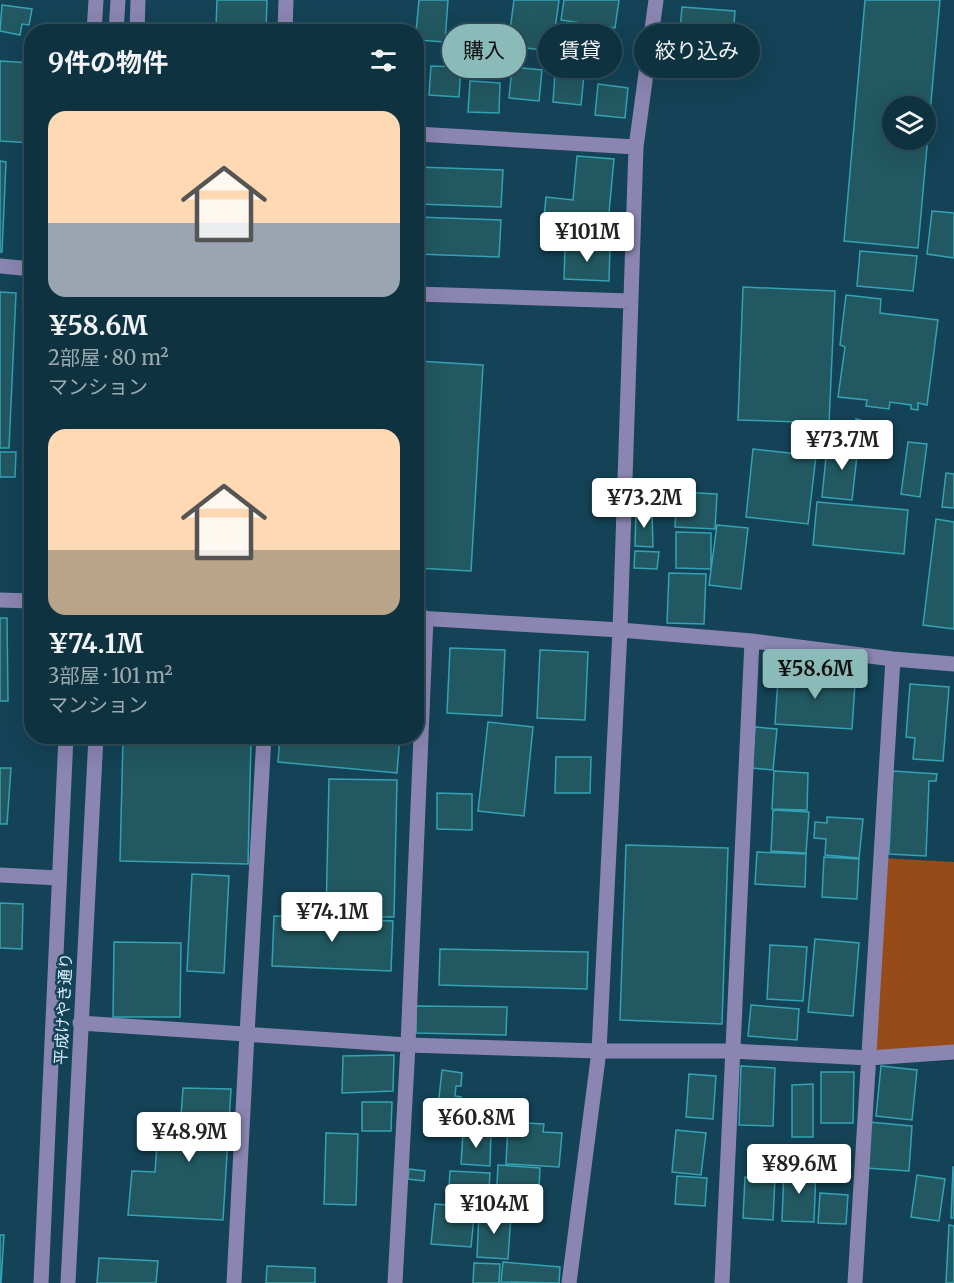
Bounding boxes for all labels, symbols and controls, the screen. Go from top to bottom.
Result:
chip: 購入 [442,24,526,78]
chip: 賃貸 [538,24,622,78]
chip: 絞り込み [634,24,760,78]
icon: filters [367,44,400,77]
text: 9件の物件 [48,46,168,79]
map controls [882,96,936,150]
button: layers [882,96,936,150]
icon: home [170,150,278,258]
pin: ¥101M [545,212,629,263]
text: ¥101M [554,219,620,244]
text: ¥58.6M [48,309,148,342]
text: 2部屋 · 80 m² [48,345,169,370]
text: マンション [48,374,148,399]
pin: ¥73.7M [793,420,891,471]
text: ¥73.7M [805,427,879,452]
icon: home [170,468,278,576]
pin: ¥73.2M [595,478,693,529]
text: ¥73.2M [606,485,682,510]
text: ¥74.1M [48,627,143,660]
pin: ¥58.6M [766,649,864,700]
text: ¥58.6M [777,656,853,681]
text: 3部屋 · 101 m² [48,663,173,688]
text: マンション [48,692,148,717]
pin: ¥74.1M [283,892,381,943]
text: ¥74.1M [295,899,369,924]
street label: 平成けやき通り [50,953,76,1065]
pin: ¥60.8M [427,1098,525,1149]
text: ¥60.8M [437,1105,515,1130]
pin: ¥48.9M [140,1112,238,1163]
text: ¥48.9M [151,1119,227,1144]
pin: ¥89.6M [750,1144,848,1195]
text: ¥89.6M [761,1151,837,1176]
pin: ¥104M [452,1184,536,1235]
text: ¥104M [459,1191,529,1216]

